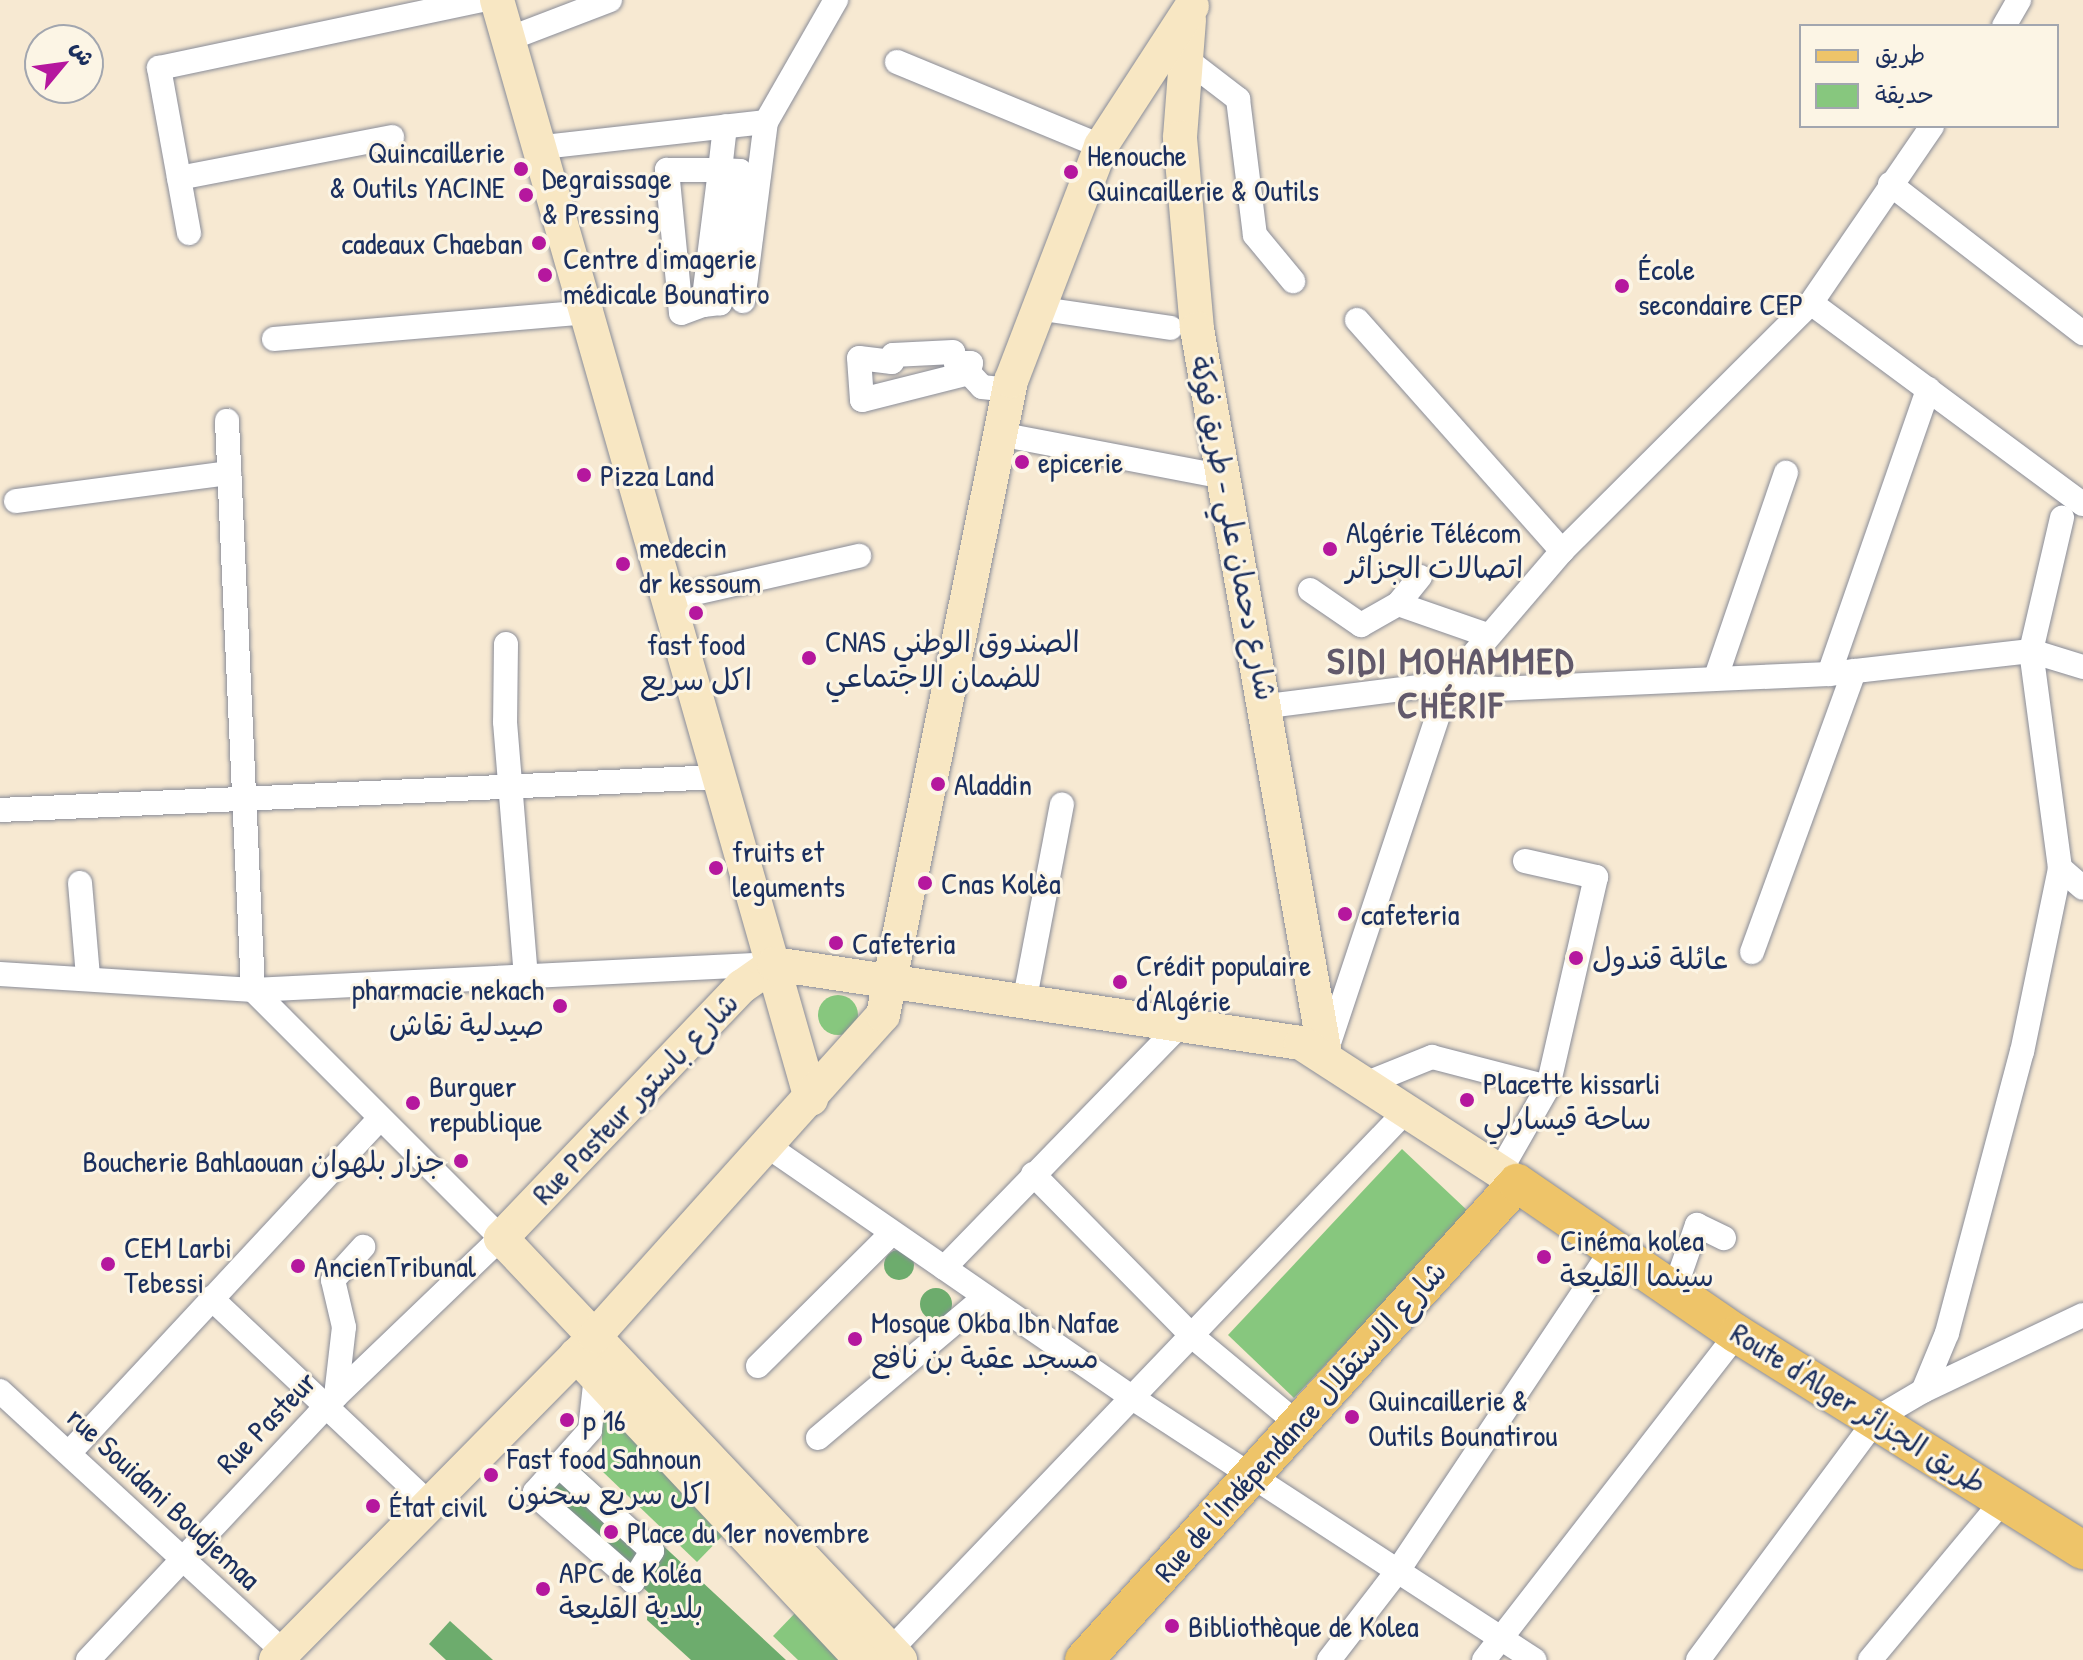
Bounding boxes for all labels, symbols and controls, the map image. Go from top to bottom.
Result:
north arrow [24,24,104,104]
legend [1799,24,2059,128]
text: ش [64,35,102,71]
text: طريق [1875,38,1925,70]
text: حديقة [1875,78,1934,110]
place label: Quincaillerie & Outils YACINE [329,134,505,204]
place label: Henouche Quincaillerie & Outils [1087,137,1319,208]
marker: Quincaillerie & Outils YACINE [512,160,530,178]
place label: Degraissage & Pressing [542,160,672,230]
marker: Henouche Quincaillerie & Outils [1062,163,1080,181]
marker: Degraissage & Pressing [517,186,535,204]
place label: cadeaux Chaeban [341,225,523,261]
marker: cadeaux Chaeban [530,234,548,252]
place label: Centre d'imagerie médicale Bounatiro [563,240,769,310]
place label: École secondaire CEP [1638,251,1803,322]
marker: Centre d'imagerie médicale Bounatiro [534,264,556,286]
marker: École secondaire CEP [1613,277,1631,295]
street label: شارع دحمان علي - طريق فوكة [1183,353,1285,703]
place label: epicerie [1038,444,1123,480]
marker: epicerie [1013,453,1031,471]
place label: Pizza Land [600,457,714,493]
marker: Pizza Land [575,466,593,484]
place label: Algérie Télécom اتصالات الجزائر [1346,514,1523,584]
place label: medecin dr kessoum [639,529,761,600]
marker: Algérie Télécom اتصالات الجزائر [1321,540,1339,558]
marker: medecin dr kessoum [614,555,632,573]
marker: fast food اكل سريع [687,604,705,622]
place label: CNAS الصندوق الوطني للضمان الاجتماعي [825,623,1080,694]
place label: fast food اكل سريع [640,626,752,696]
district label: SIDI MOHAMMED CHÉRIF [1327,638,1575,728]
marker: CNAS الصندوق الوطني للضمان الاجتماعي [800,649,818,667]
place label: Aladdin [954,766,1032,802]
marker: Aladdin [929,775,947,793]
place label: fruits et leguments [732,833,845,904]
marker: fruits et leguments [707,859,725,877]
place label: Cnas Kolèa [941,865,1061,901]
marker: Cnas Kolèa [916,874,934,892]
place label: cafeteria [1361,896,1459,932]
marker: cafeteria [1336,905,1354,923]
place label: Cafeteria [852,925,955,961]
marker: Cafeteria [827,934,845,952]
place label: عائلة قندول [1592,940,1728,976]
place label: Crédit populaire d'Algérie [1136,947,1311,1018]
marker: عائلة قندول [1567,949,1585,967]
place label: pharmacie nekach صيدلية نقاش [352,971,544,1042]
marker: Crédit populaire d'Algérie [1111,973,1129,991]
street label: Rue Pasteur شارع باستور [525,984,745,1212]
marker: pharmacie nekach صيدلية نقاش [551,997,569,1015]
place label: Placette kissarli ساحة قيسارلي [1483,1065,1661,1136]
place label: Burguer republique [429,1068,542,1138]
marker: Placette kissarli ساحة قيسارلي [1458,1091,1476,1109]
marker: Burguer republique [404,1094,422,1112]
place label: Boucherie Bahlaouan جزار بلهوان [83,1143,445,1179]
marker: Boucherie Bahlaouan جزار بلهوان [452,1152,470,1170]
place label: Cinéma kolea سينما القليعة [1560,1222,1714,1292]
place label: CEM Larbi Tebessi [124,1229,232,1300]
place label: AncienTribunal [314,1248,476,1284]
marker: Cinéma kolea سينما القليعة [1535,1248,1553,1266]
street label: Rue de l'Indépendance شارع الاستقلال [1146,1253,1454,1589]
marker: CEM Larbi Tebessi [99,1255,117,1273]
marker: AncienTribunal [289,1257,307,1275]
place label: Mosque Okba Ibn Nafae مسجد عقبة بن نافع [871,1304,1119,1374]
street label: Route d'Alger طريق الجزائر [1724,1315,1994,1501]
marker: Mosque Okba Ibn Nafae مسجد عقبة بن نافع [846,1330,864,1348]
street label: Rue Pasteur [209,1363,323,1481]
place label: Quincaillerie & Outils Bounatirou [1368,1382,1557,1452]
street label: rue Souidani Boudjemaa [60,1399,268,1597]
place label: p 16 [583,1402,626,1438]
marker: Quincaillerie & Outils Bounatirou [1343,1408,1361,1426]
marker: p 16 [558,1411,576,1429]
place label: Fast food Sahnoun اكل سريع سحنون [507,1440,711,1510]
marker: Fast food Sahnoun اكل سريع سحنون [482,1466,500,1484]
place label: État civil [389,1488,487,1524]
marker: État civil [364,1497,382,1515]
place label: Place du 1er novembre [627,1514,869,1550]
marker: Place du 1er novembre [602,1523,620,1541]
place label: APC de Koléa بلدية القليعة [559,1554,703,1624]
marker: APC de Koléa بلدية القليعة [534,1580,552,1598]
place label: Bibliothèque de Kolea [1188,1608,1419,1644]
marker: Bibliothèque de Kolea [1163,1617,1181,1635]

